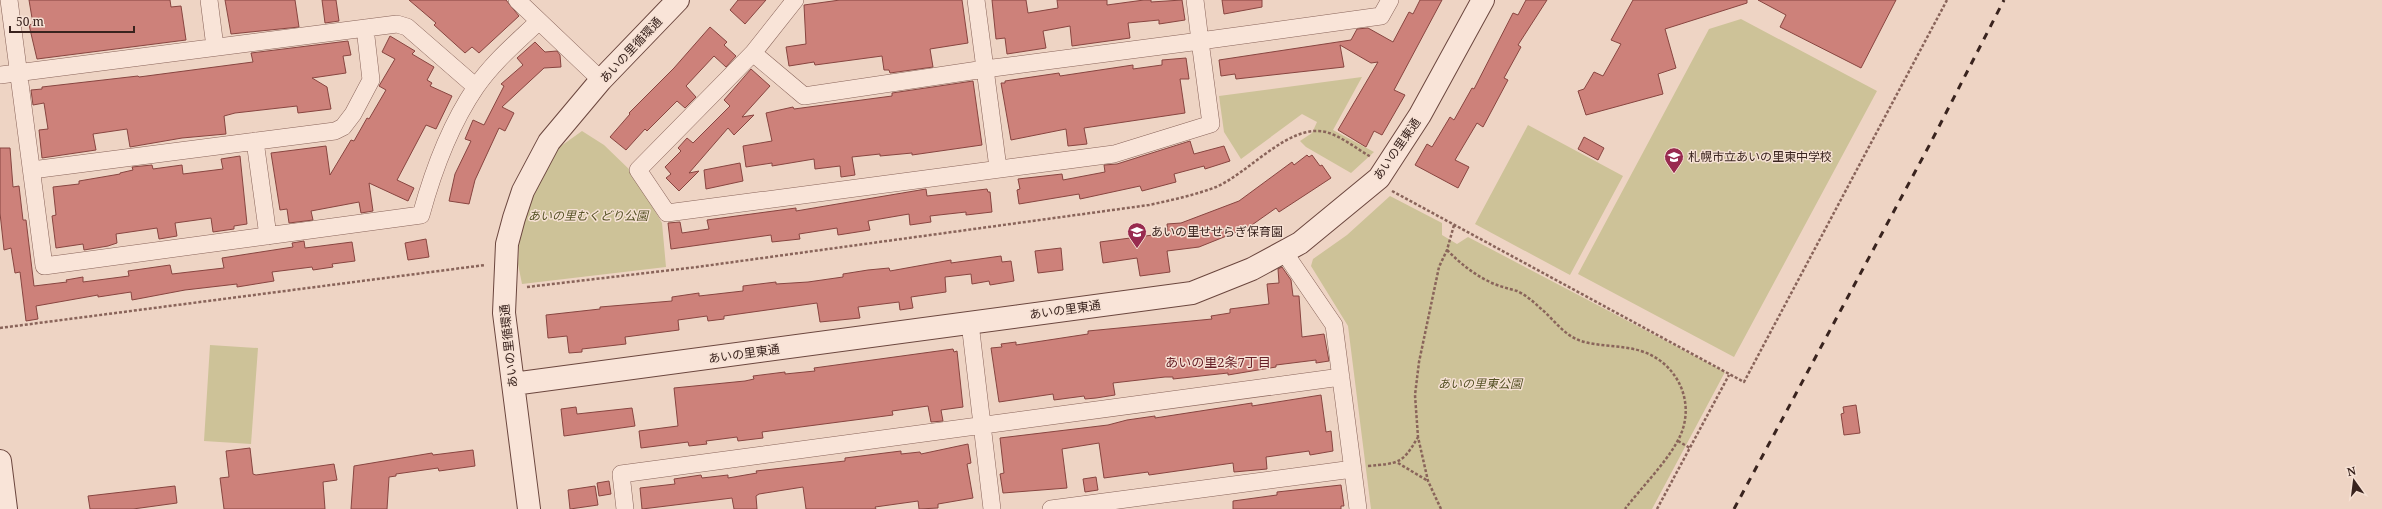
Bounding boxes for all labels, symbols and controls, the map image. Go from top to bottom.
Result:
scale bar [10,8,134,34]
text: 50 m [16,13,44,30]
street label: あいの里循環通 [596,13,666,86]
street label: あいの里東通 [1369,114,1424,183]
school or university icon: 札幌市立あいの里東中学校 [1663,146,1685,174]
place label: 札幌市立あいの里東中学校 [1688,148,1832,165]
park label: あいの里むくどり公園 [528,207,650,224]
school or university icon: あいの里せせらぎ保育園 [1126,221,1148,249]
place label: あいの里せせらぎ保育園 [1151,223,1283,240]
street label: あいの里東通 [1028,296,1102,323]
street label: あいの里循環通 [496,303,521,389]
street label: あいの里東通 [707,340,781,367]
district label: あいの里2条7丁目 [1165,353,1271,371]
park label: あいの里東公園 [1438,375,1524,392]
north arrow [2334,461,2374,501]
text: N [2345,462,2358,479]

